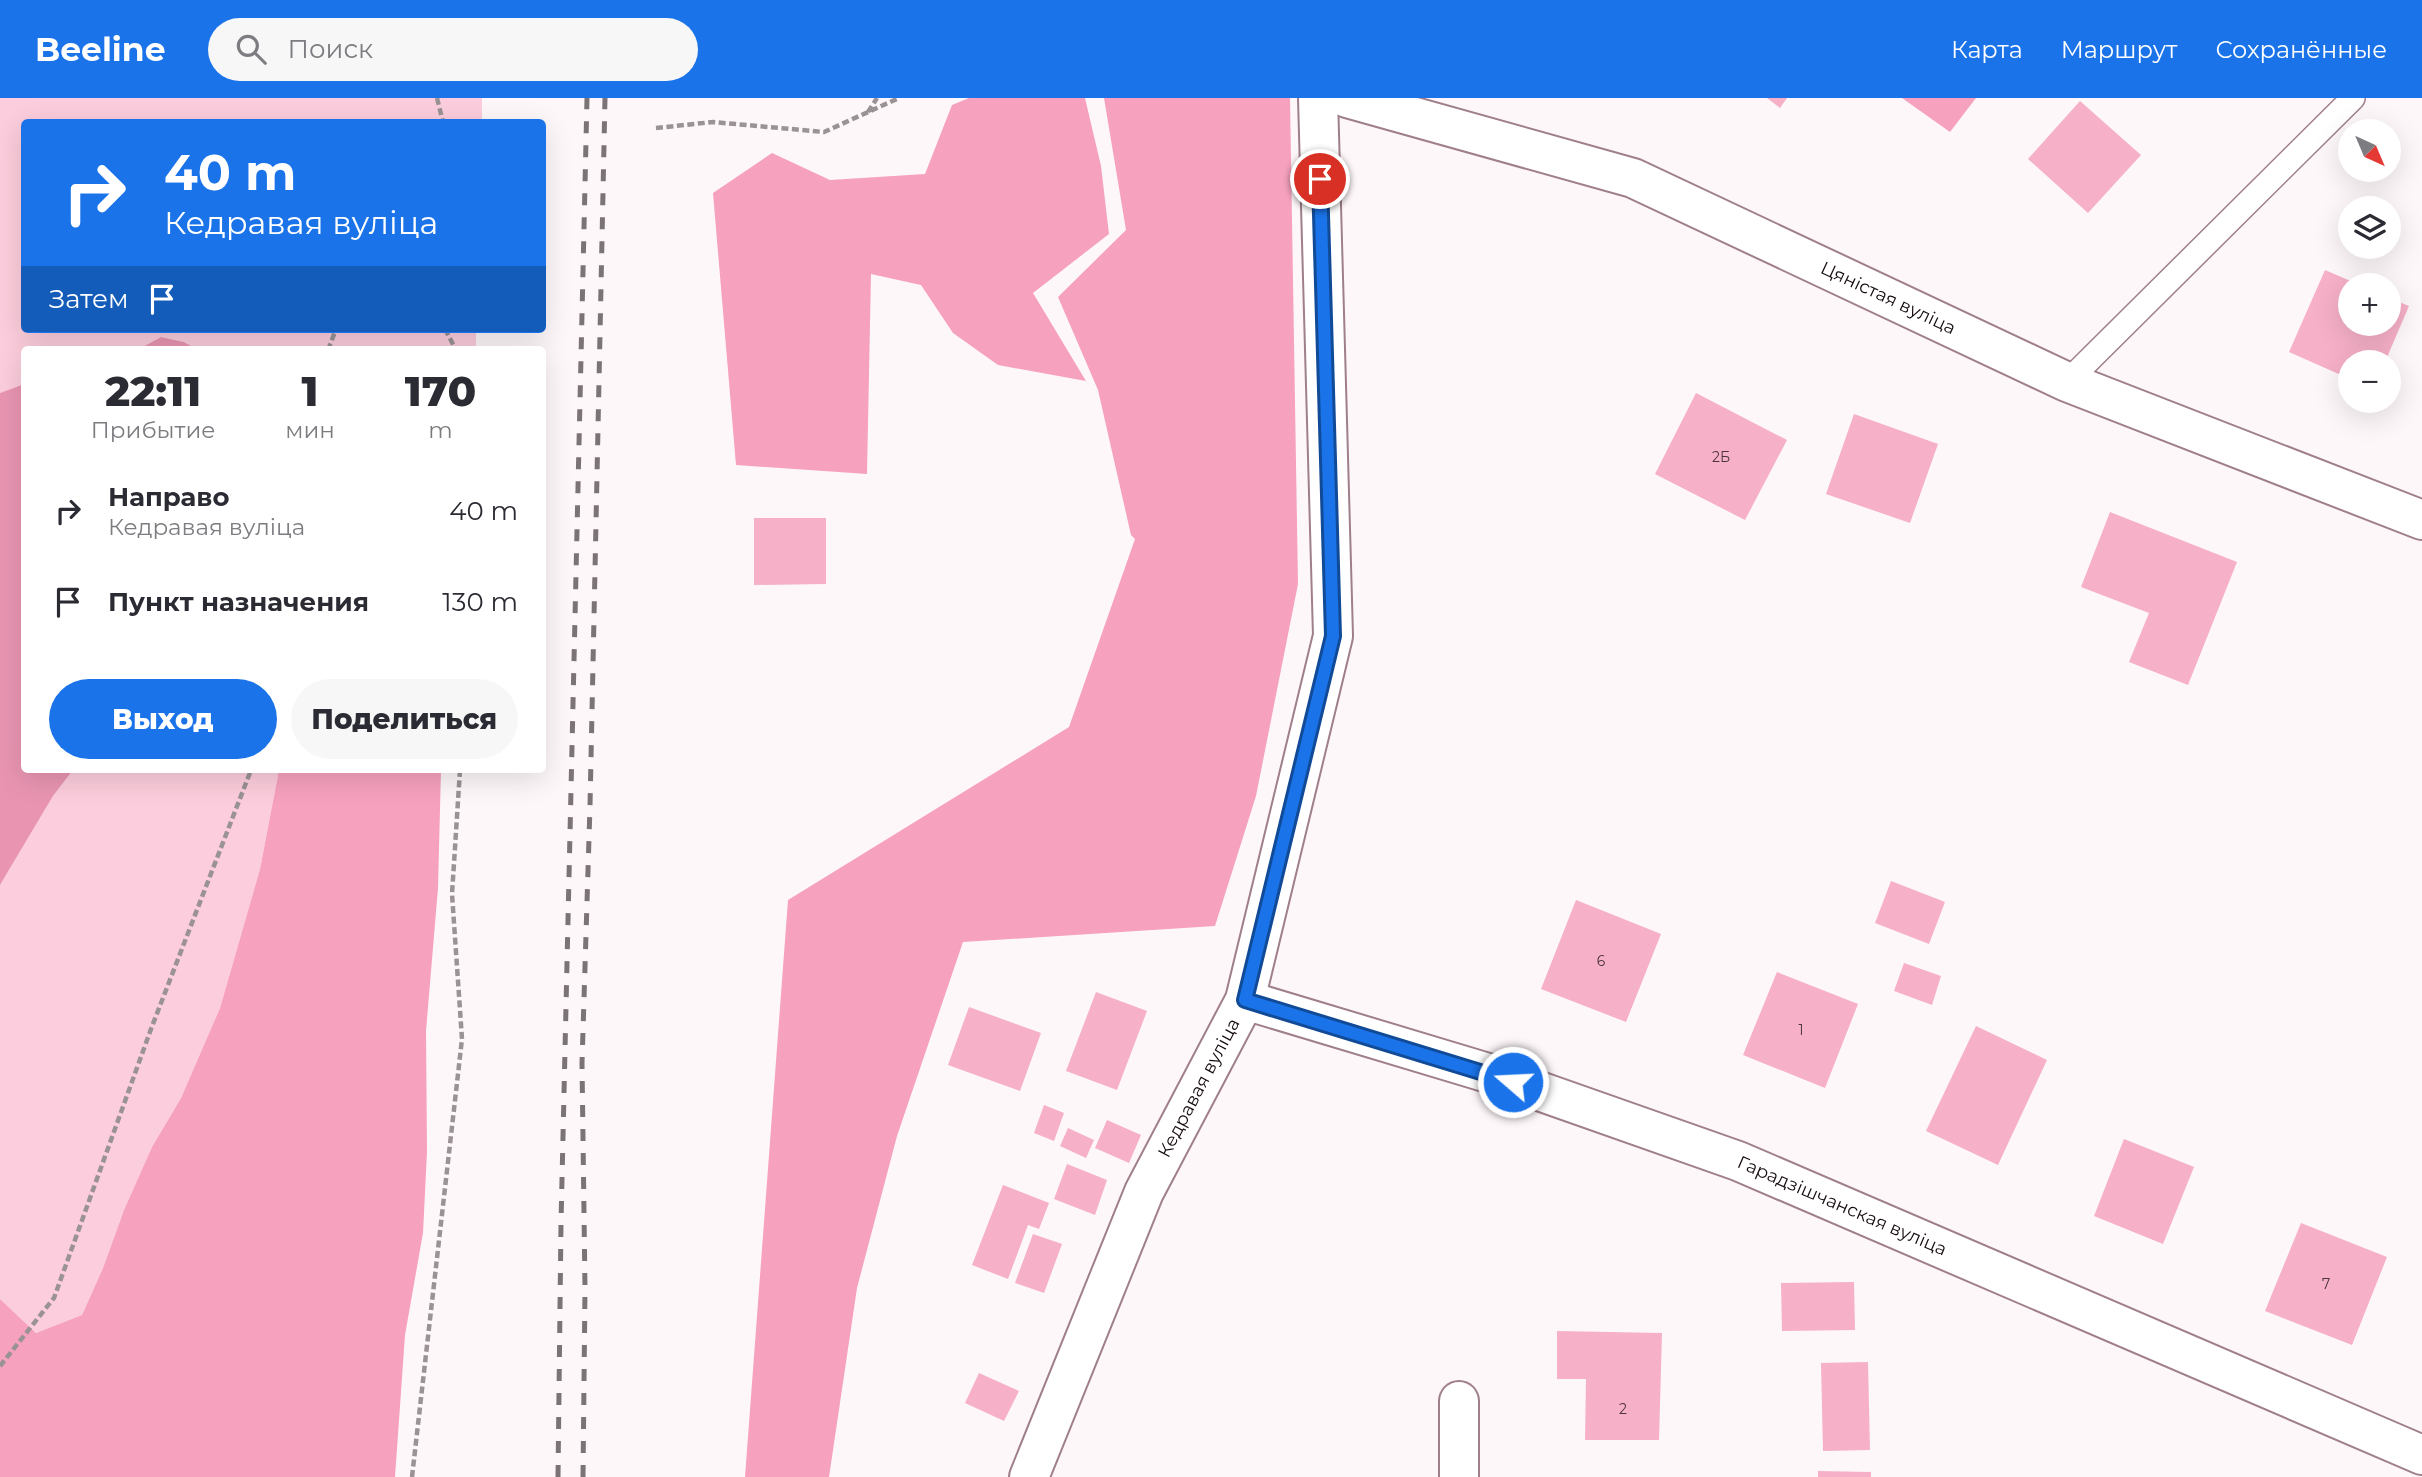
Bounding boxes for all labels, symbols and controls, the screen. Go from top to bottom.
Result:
search box [208,18,698,81]
text: Beeline [35,29,166,69]
icon: search [232,30,270,68]
text: Поиск [288,33,373,65]
text: Карта [1951,35,2023,64]
text: Маршрут [2061,35,2177,64]
text: Сохранённые [2215,35,2387,64]
north arrow [2338,119,2401,182]
map controls [2338,119,2401,413]
text: 40 m [164,143,296,202]
icon: right [49,147,140,238]
pin [1290,149,1350,209]
icon: arrive [1301,160,1339,198]
button: layers [2338,196,2401,259]
text: Кедравая вуліца [164,203,438,242]
street label: Цяністая вуліца [1817,257,1959,339]
button: + [2338,273,2401,336]
icon: arrive [143,280,181,318]
text: Затем [49,283,129,315]
button: − [2338,350,2401,413]
text: 22:11 [105,365,201,417]
text: 1 [302,365,319,417]
text: 170 [405,365,476,417]
text: Прибытие [91,416,216,444]
text: мин [285,416,335,444]
text: m [428,416,453,444]
house number: 2Б [1712,448,1730,466]
text: Направо [108,481,229,513]
icon: right [49,492,87,530]
text: 40 m [449,495,518,527]
text: Кедравая вуліца [108,513,305,541]
icon: arrive [49,583,87,621]
text: Пункт назначения [108,586,369,618]
text: 130 m [442,586,518,618]
button: Выход [49,679,277,759]
button: Поделиться [291,679,518,759]
house number: 6 [1597,952,1606,970]
street label: Кедравая вуліца [1153,1014,1244,1161]
house number: 1 [1798,1021,1804,1039]
position arrow [1476,1045,1550,1119]
street label: Гарадзішчанская вуліца [1734,1151,1950,1260]
house number: 7 [2322,1275,2330,1293]
house number: 2 [1619,1400,1627,1418]

